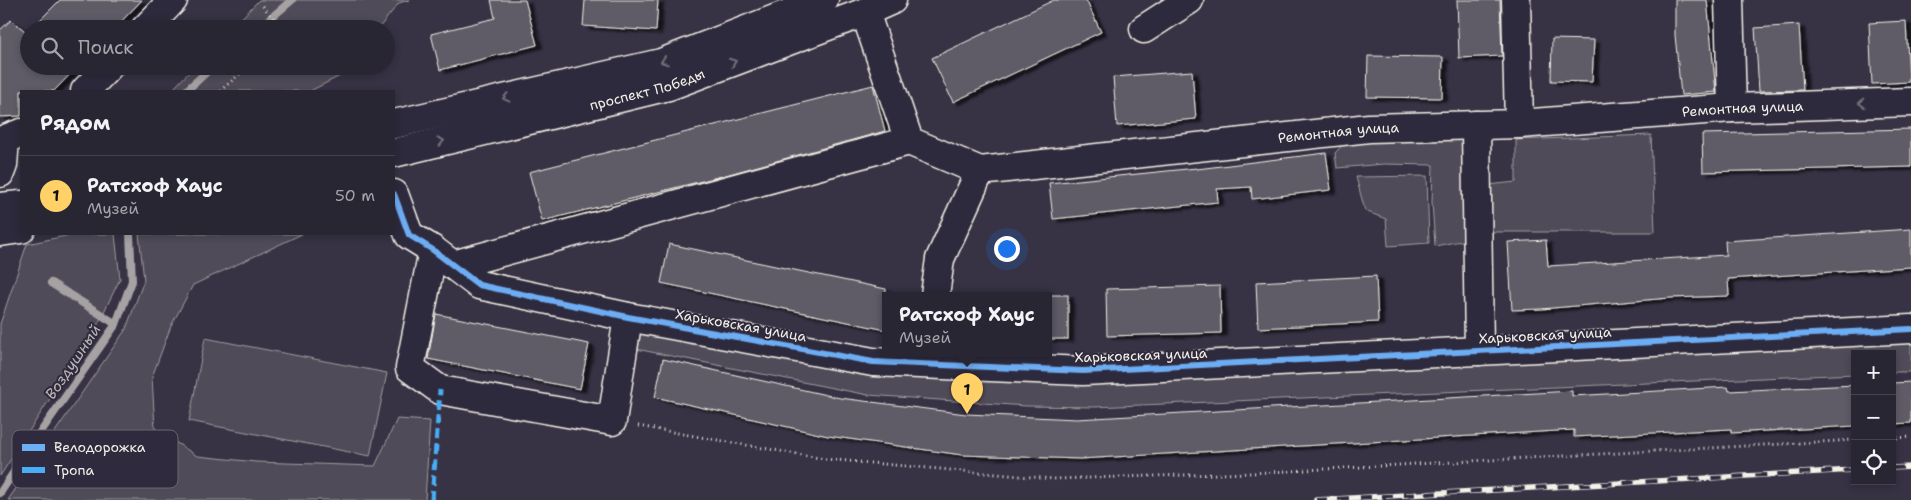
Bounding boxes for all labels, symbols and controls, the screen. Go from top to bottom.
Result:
search box [20,20,395,75]
icon: search [38,34,66,62]
text: Поиск [78,35,133,60]
one-way arrow [661,56,669,66]
one-way arrow [728,58,736,68]
street label: проспект Победы [588,64,707,114]
one-way arrow [502,92,511,103]
street label: Ремонтная улица [1681,97,1804,121]
one-way arrow [1858,98,1866,109]
text: Рядом [40,109,110,137]
street label: Ремонтная улица [1277,118,1400,147]
one-way arrow [436,136,445,147]
text: Ратсхоф Хаус [87,173,223,198]
text: 1 [52,185,60,206]
text: 50 m [335,185,375,206]
text: Музей [87,198,139,219]
your location [994,236,1020,262]
popup [882,292,1052,357]
text: Ратсхоф Хаус [899,302,1035,327]
street label: Харьковская улица [674,305,808,345]
water label: Воздушный [41,321,105,403]
street label: Харьковская улица [1478,323,1612,347]
text: Музей [899,327,951,348]
street label: Харьковская улица [1074,344,1208,366]
map controls [1851,350,1896,485]
button: + [1851,350,1896,395]
pin: 1 [951,373,983,414]
button: − [1851,395,1896,440]
legend [12,430,178,488]
text: Велодорожка [54,438,146,456]
button: locate [1851,440,1896,485]
text: Тропа [54,461,95,479]

